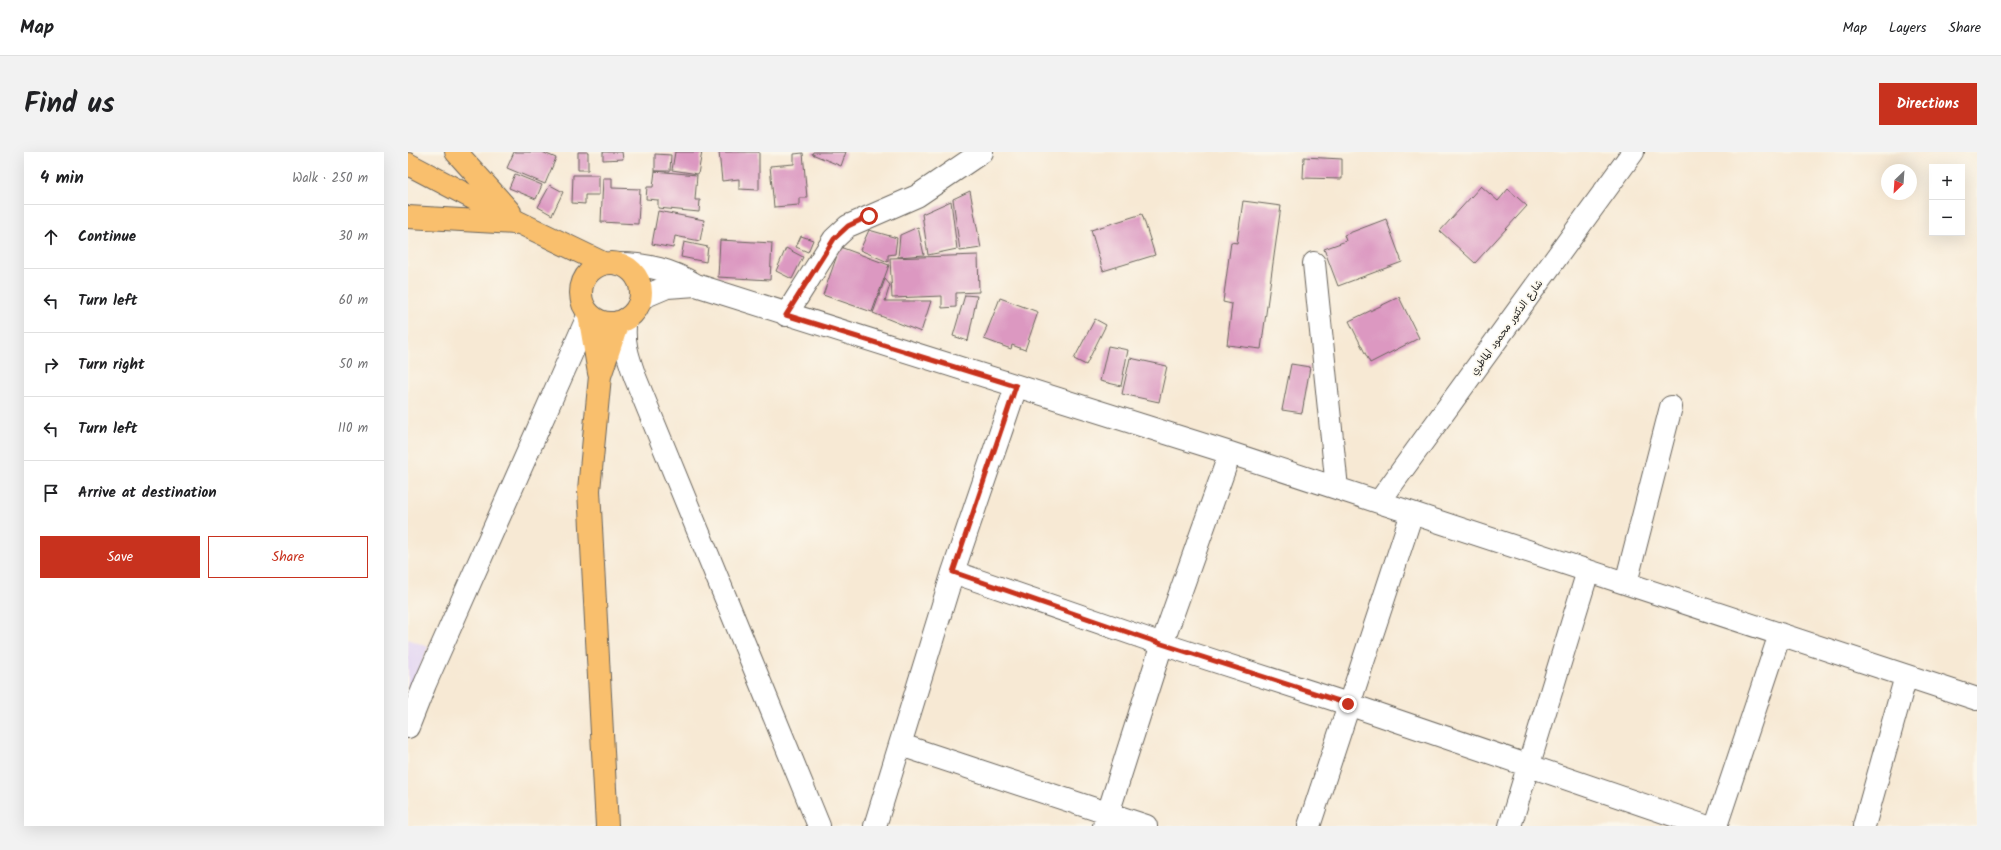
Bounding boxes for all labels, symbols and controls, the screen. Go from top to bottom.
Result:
text: Map [20,13,54,43]
text: Map [1843,17,1867,39]
text: Layers [1889,17,1927,39]
text: Share [1949,17,1981,39]
text: Find us [24,82,115,127]
button: Directions [1879,83,1977,125]
north arrow [1881,164,1917,200]
map controls [1929,164,1965,236]
button: + [1929,164,1965,200]
text: 4 min [40,165,84,192]
text: Walk · 250 m [292,168,368,189]
button: − [1929,200,1965,236]
route start [860,207,878,225]
text: Continue [78,225,136,249]
icon: ahead [40,226,62,248]
text: 30 m [339,226,368,247]
street label: شارع الدكتور محمود الماطري [1467,276,1547,379]
text: Turn left [78,289,138,313]
icon: left [40,290,62,312]
text: 60 m [339,290,368,311]
text: Turn right [78,353,145,377]
icon: right [40,354,62,376]
text: 50 m [339,354,368,375]
text: Turn left [78,417,138,441]
icon: left [40,418,62,440]
text: 110 m [338,418,368,439]
text: Arrive at destination [78,481,217,505]
icon: arrive [40,482,62,504]
button: Save [40,536,200,578]
button: Share [208,536,368,578]
route end [1339,695,1357,713]

